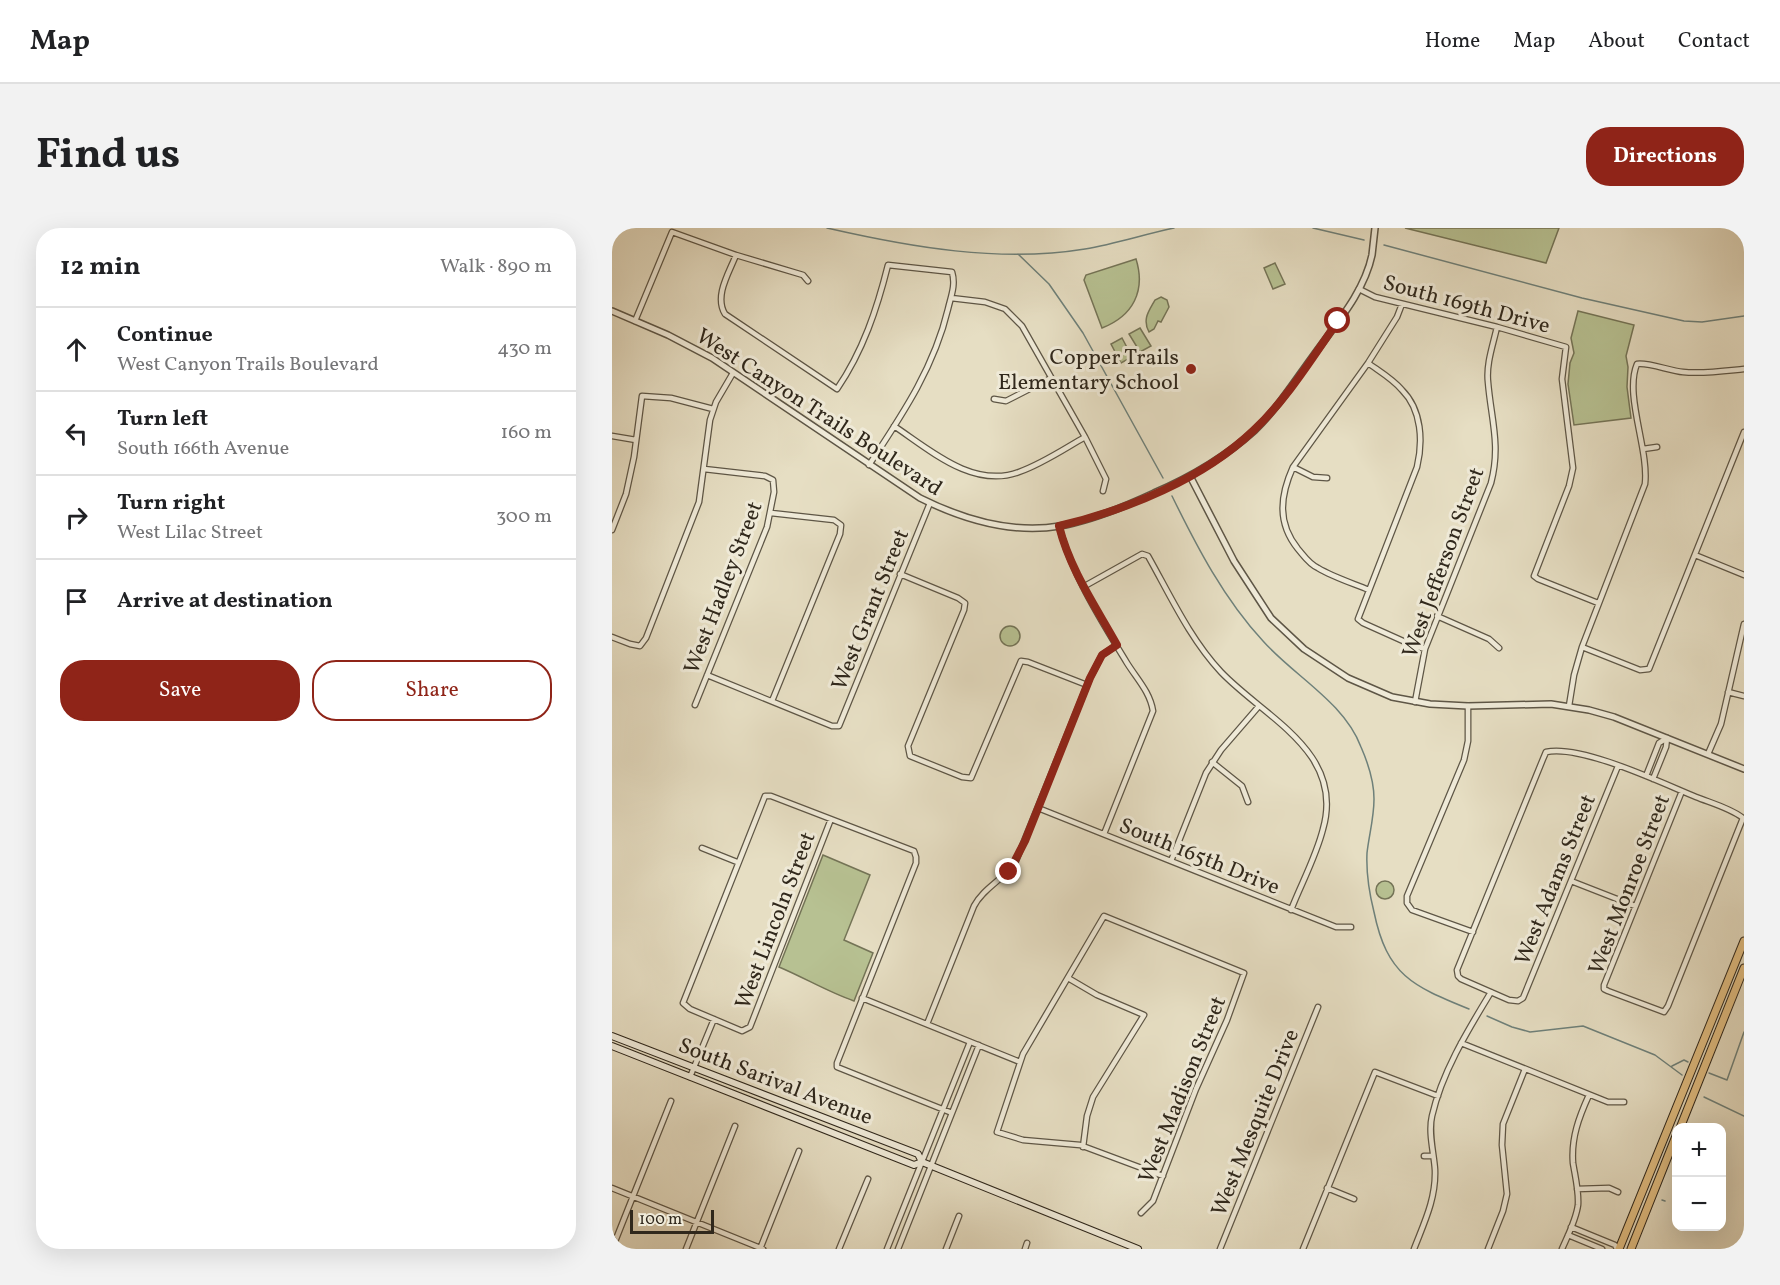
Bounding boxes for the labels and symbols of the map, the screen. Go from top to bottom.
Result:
street label: South 169th Drive [1379,268,1553,343]
route start [1324,307,1350,333]
street label: West Canyon Trails Boulevard [689,322,948,505]
place label: Copper Trails Elementary School [998,343,1179,399]
marker: Copper Trails Elementary School [1184,362,1198,376]
street label: West Jefferson Street [1395,463,1493,662]
street label: West Hadley Street [677,497,772,679]
street label: West Grant Street [825,524,918,695]
street label: West Adams Street [1508,790,1605,970]
street label: West Monroe Street [1582,790,1679,979]
street label: South 165th Drive [1114,811,1284,904]
street label: West Lincoln Street [728,828,824,1014]
route end [995,858,1021,884]
street label: West Madison Street [1132,992,1235,1188]
street label: West Mesquite Drive [1205,1025,1308,1221]
street label: South Sarival Avenue [673,1031,877,1134]
scale bar [630,1207,714,1234]

